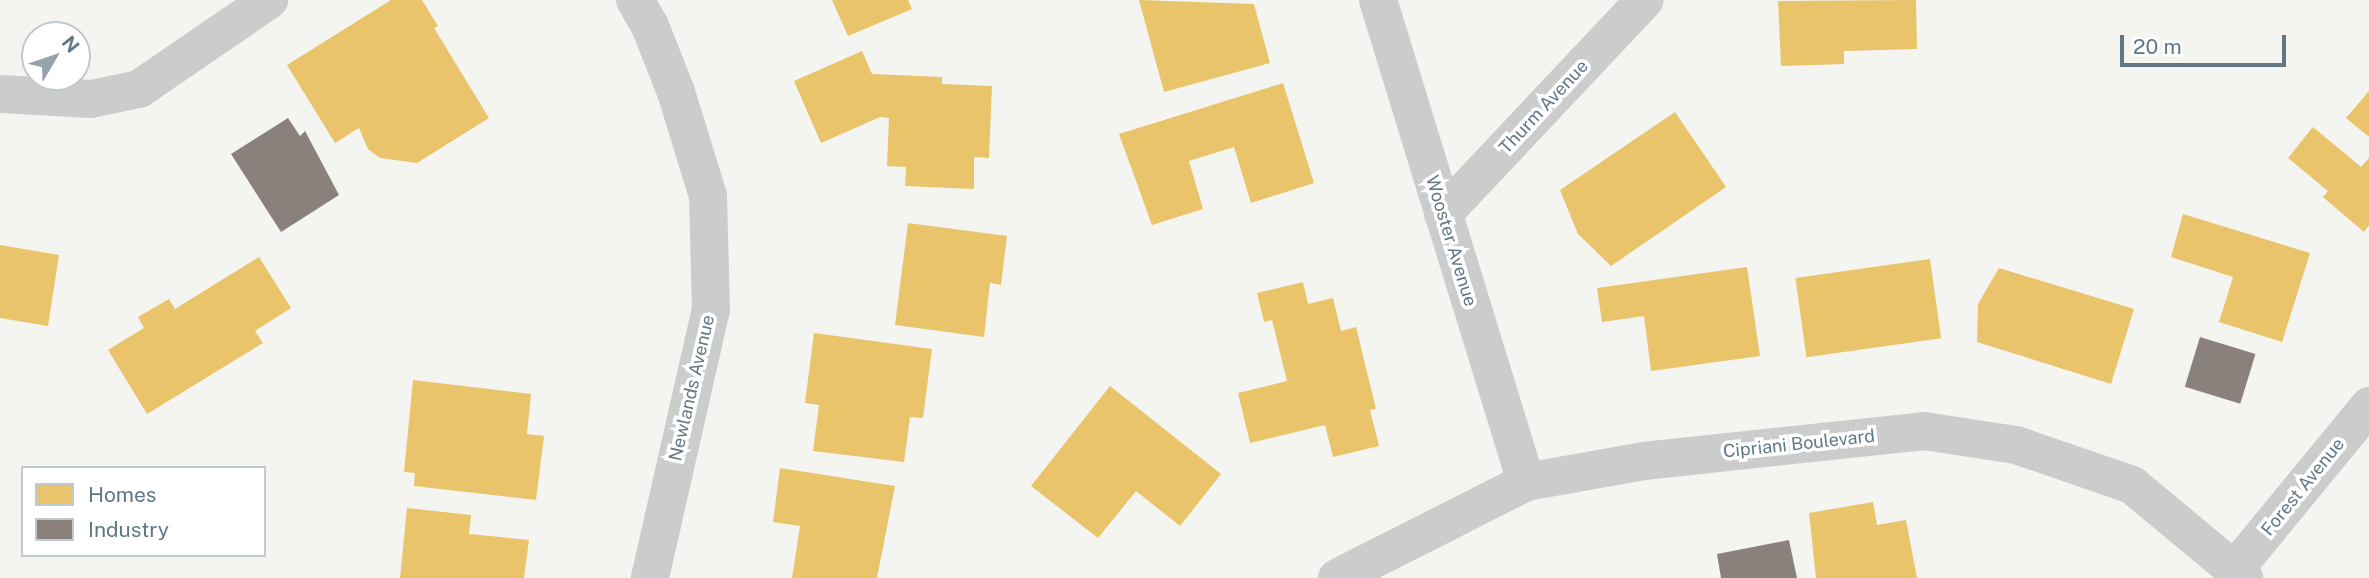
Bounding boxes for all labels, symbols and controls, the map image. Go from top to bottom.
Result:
north arrow [21,21,91,91]
scale bar [2124,21,2290,65]
text: N [58,31,84,57]
text: 20 m [2133,34,2182,59]
street label: Thurm Avenue [1495,56,1593,158]
street label: Wooster Avenue [1421,173,1481,309]
street label: Newlands Avenue [665,313,719,463]
street label: Cipriani Boulevard [1722,425,1876,463]
street label: Forest Avenue [2257,434,2349,540]
legend [21,466,266,557]
text: Homes [88,482,156,507]
text: Industry [88,517,169,542]

